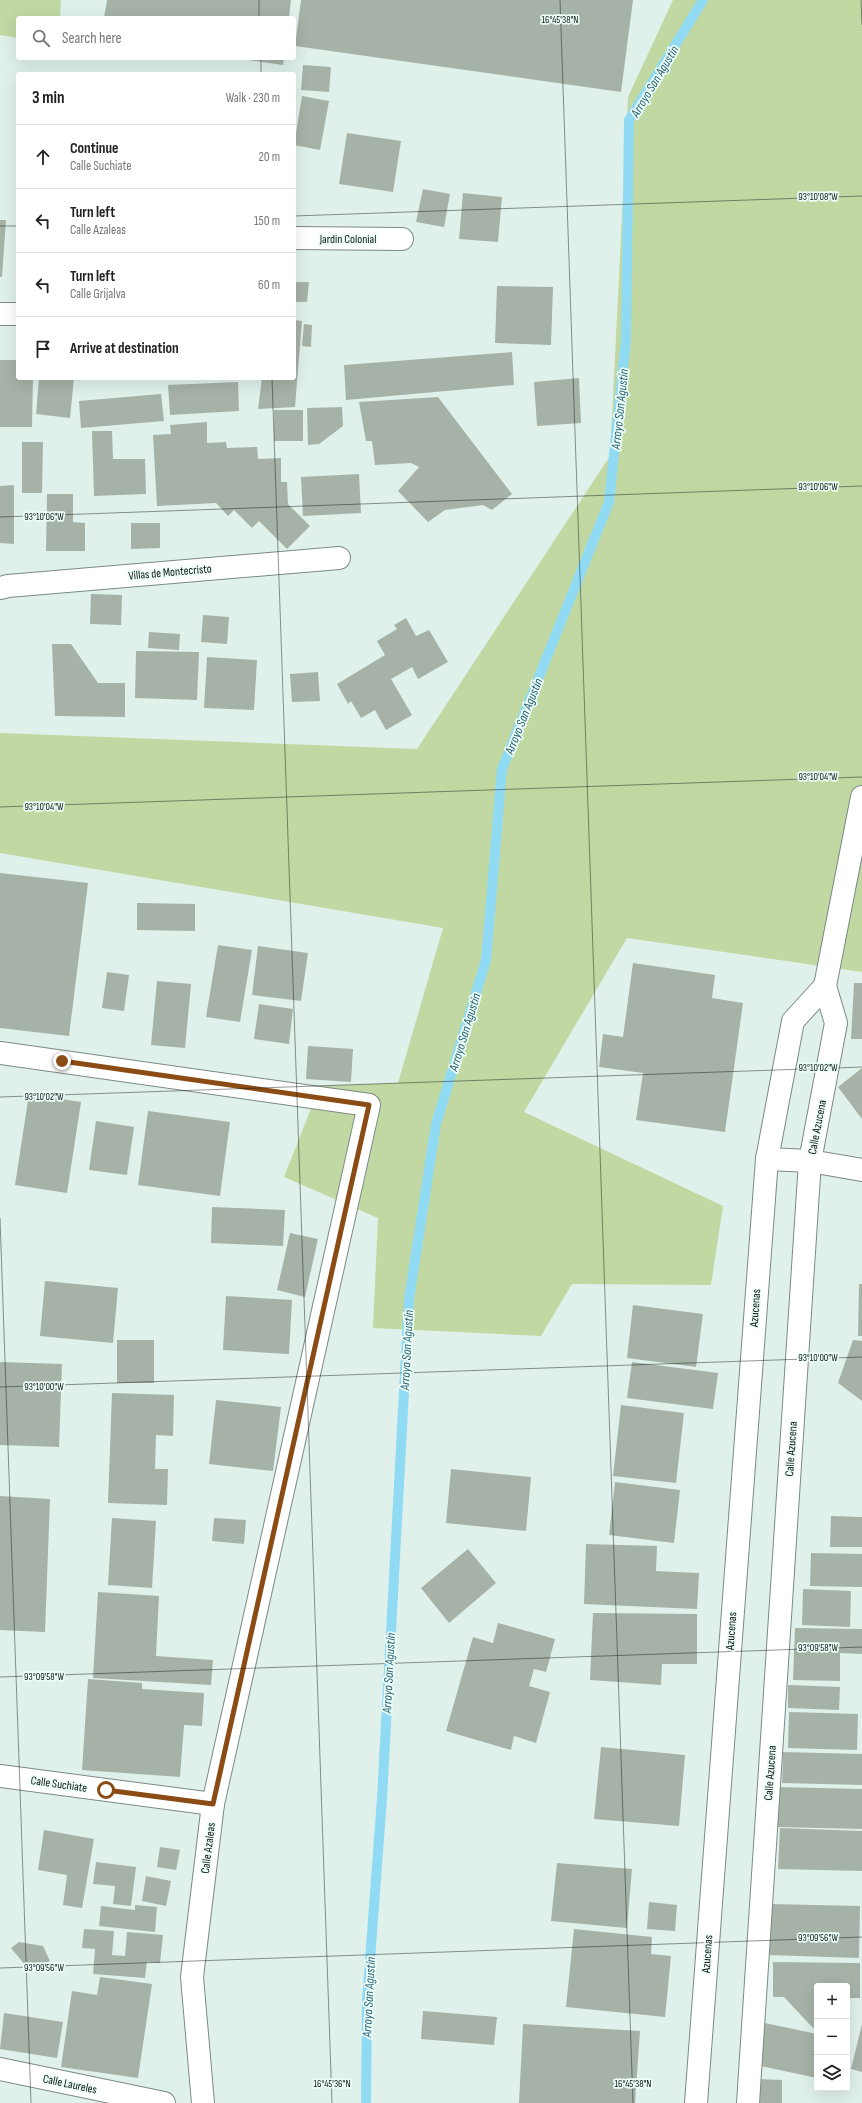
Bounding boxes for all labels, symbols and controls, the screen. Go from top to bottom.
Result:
text: 16°45'38"N [542,14,578,26]
search box [16,16,296,60]
icon: search [30,27,52,49]
text: Search here [62,29,122,48]
water label: Arroyo San Agustín [627,42,683,121]
text: 3 min [32,88,65,108]
text: Walk · 230 m [226,90,280,106]
text: Continue [70,139,119,158]
icon: ahead [32,146,54,168]
text: 20 m [258,149,280,165]
text: Calle Suchiate [70,158,132,174]
text: 93°10'08"W [798,191,838,203]
text: Turn left [70,203,115,222]
icon: left [32,210,54,232]
text: 150 m [254,213,280,229]
text: Calle Azaleas [70,222,126,238]
street label: Jardin Colonial [319,232,376,247]
text: Turn left [70,267,115,286]
icon: left [32,274,54,296]
text: 60 m [258,277,280,293]
text: Calle Grijalva [70,286,125,302]
icon: arrive [32,338,54,360]
text: Arrive at destination [70,339,179,358]
water label: Arroyo San Agustín [608,368,632,451]
text: 93°10'06"W [798,481,838,493]
text: 93°10'06"W [24,511,64,523]
street label: Villas de Montecristo [128,561,212,584]
water label: Arroyo San Agustín [501,675,547,758]
text: 93°10'04"W [798,771,838,783]
text: 93°10'04"W [24,801,64,813]
water label: Arroyo San Agustín [445,991,485,1074]
route end [53,1052,71,1070]
text: 93°10'02"W [798,1062,838,1074]
text: 93°10'02"W [24,1091,64,1103]
street label: Calle Azucena [805,1098,830,1156]
street label: Azucenas [747,1288,764,1329]
water label: Arroyo San Agustín [397,1309,417,1392]
text: 93°10'00"W [798,1352,838,1364]
text: 93°10'00"W [24,1381,64,1393]
street label: Calle Azucena [782,1421,801,1477]
street label: Azucenas [723,1611,740,1652]
water label: Arroyo San Agustín [379,1632,399,1715]
text: 93°09'58"W [798,1642,838,1654]
text: 93°09'58"W [24,1671,64,1683]
street label: Calle Azucena [761,1745,780,1801]
street label: Calle Suchiate [30,1773,88,1796]
route start [97,1781,115,1799]
street label: Calle Azaleas [198,1822,219,1875]
text: 93°09'56"W [798,1932,838,1944]
street label: Azucenas [699,1934,716,1975]
water label: Arroyo San Agustín [359,1956,379,2039]
text: 93°09'56"W [24,1962,64,1974]
map controls [814,1983,850,2091]
button: + [814,1983,850,2019]
button: − [814,2019,850,2055]
button: layers [814,2055,850,2091]
street label: Calle Laureles [41,2071,98,2098]
text: 16°45'36"N [314,2078,351,2090]
text: 16°45'38"N [615,2078,651,2090]

